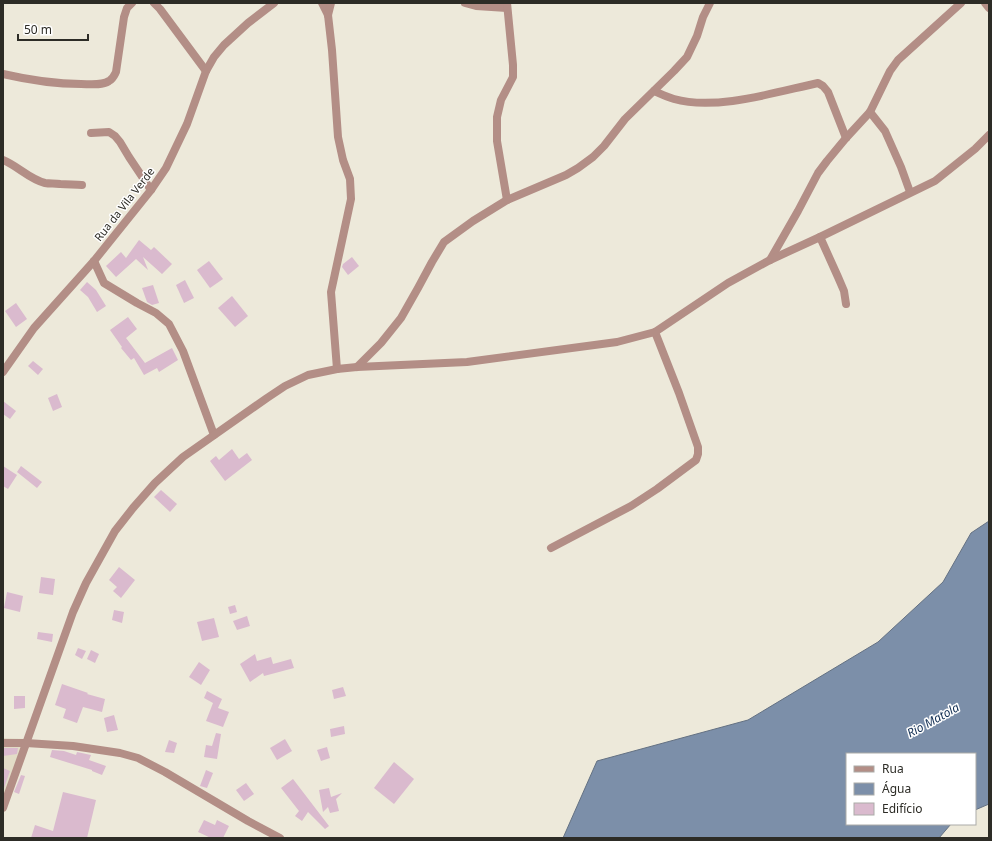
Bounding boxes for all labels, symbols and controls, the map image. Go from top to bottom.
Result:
scale bar [18,16,88,42]
text: 50 m [24,21,52,38]
street label: Rua da Vila Verde [90,164,158,244]
water label: Rio Matola [904,699,962,741]
legend [846,753,976,825]
text: Rua [882,760,904,777]
text: Água [882,780,911,797]
text: Edifício [882,800,923,817]

